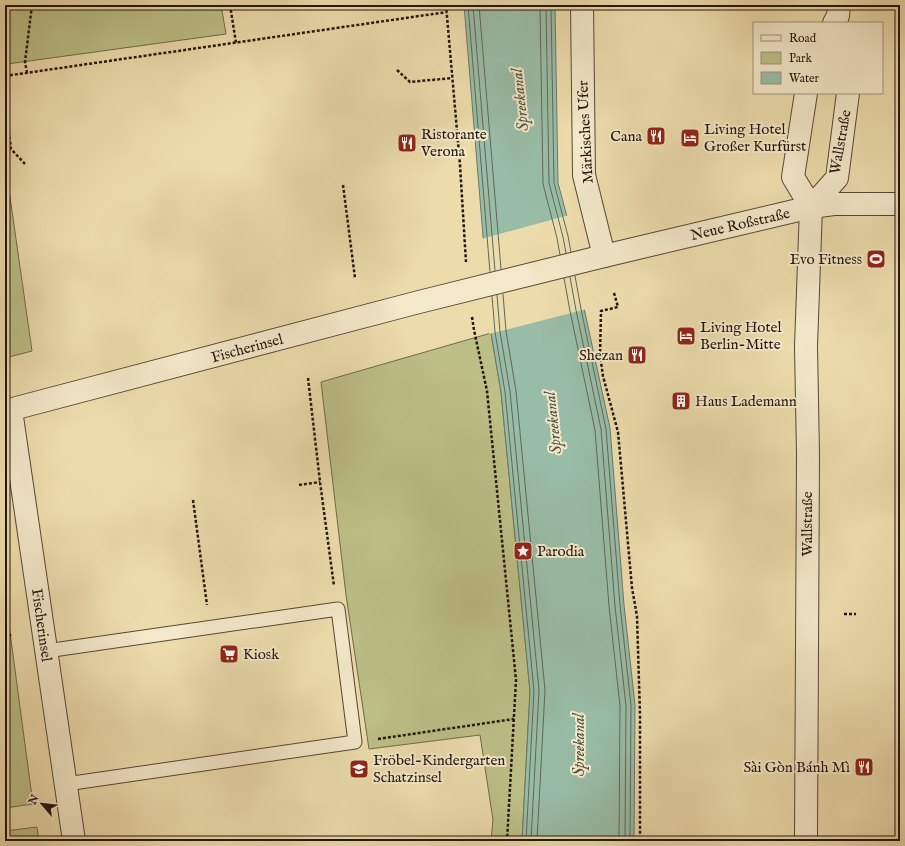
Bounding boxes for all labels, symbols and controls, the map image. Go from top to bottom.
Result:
legend [753,22,883,94]
text: Road [789,31,817,46]
text: Park [789,51,812,66]
water label: Spreekanal [508,66,534,132]
text: Water [789,71,820,86]
street label: Märkisches Ufer [573,79,598,184]
street label: Wallstraße [825,108,856,176]
place label: Living Hotel Großer Kurfürst [704,120,806,156]
place label: Ristorante Verona [420,125,487,161]
restaurant icon: Cana [645,125,667,147]
place label: Cana [610,127,643,146]
hotel icon: Living Hotel Großer Kurfürst [679,127,701,149]
restaurant icon: Ristorante Verona [396,132,418,154]
street label: Neue Roßstraße [688,204,792,245]
sports icon: Evo Fitness [865,248,887,270]
place label: Evo Fitness [790,250,862,269]
place label: Living Hotel Berlin-Mitte [700,318,782,354]
hotel icon: Living Hotel Berlin-Mitte [675,325,697,347]
street label: Fischerinsel [209,330,286,367]
restaurant icon: Shezan [626,344,648,366]
place label: Shezan [579,346,623,365]
water label: Spreekanal [541,389,567,455]
building icon: Haus Lademann [670,390,692,412]
place label: Haus Lademann [695,392,797,411]
street label: Wallstraße [798,491,817,557]
place icon: Parodia [512,540,534,562]
place label: Parodia [537,542,585,561]
street label: Fischerinsel [27,587,56,664]
supermarket icon: Kiosk [218,643,240,665]
place label: Kiosk [243,645,280,664]
water label: Spreekanal [570,712,590,776]
place label: Fröbel-Kindergarten Schatzinsel [373,751,505,787]
restaurant icon: Sài Gòn Bánh Mì [853,756,875,778]
school or university icon: Fröbel-Kindergarten Schatzinsel [348,758,370,780]
place label: Sài Gòn Bánh Mì [743,758,850,777]
north arrow [22,784,62,824]
text: N [25,792,43,808]

